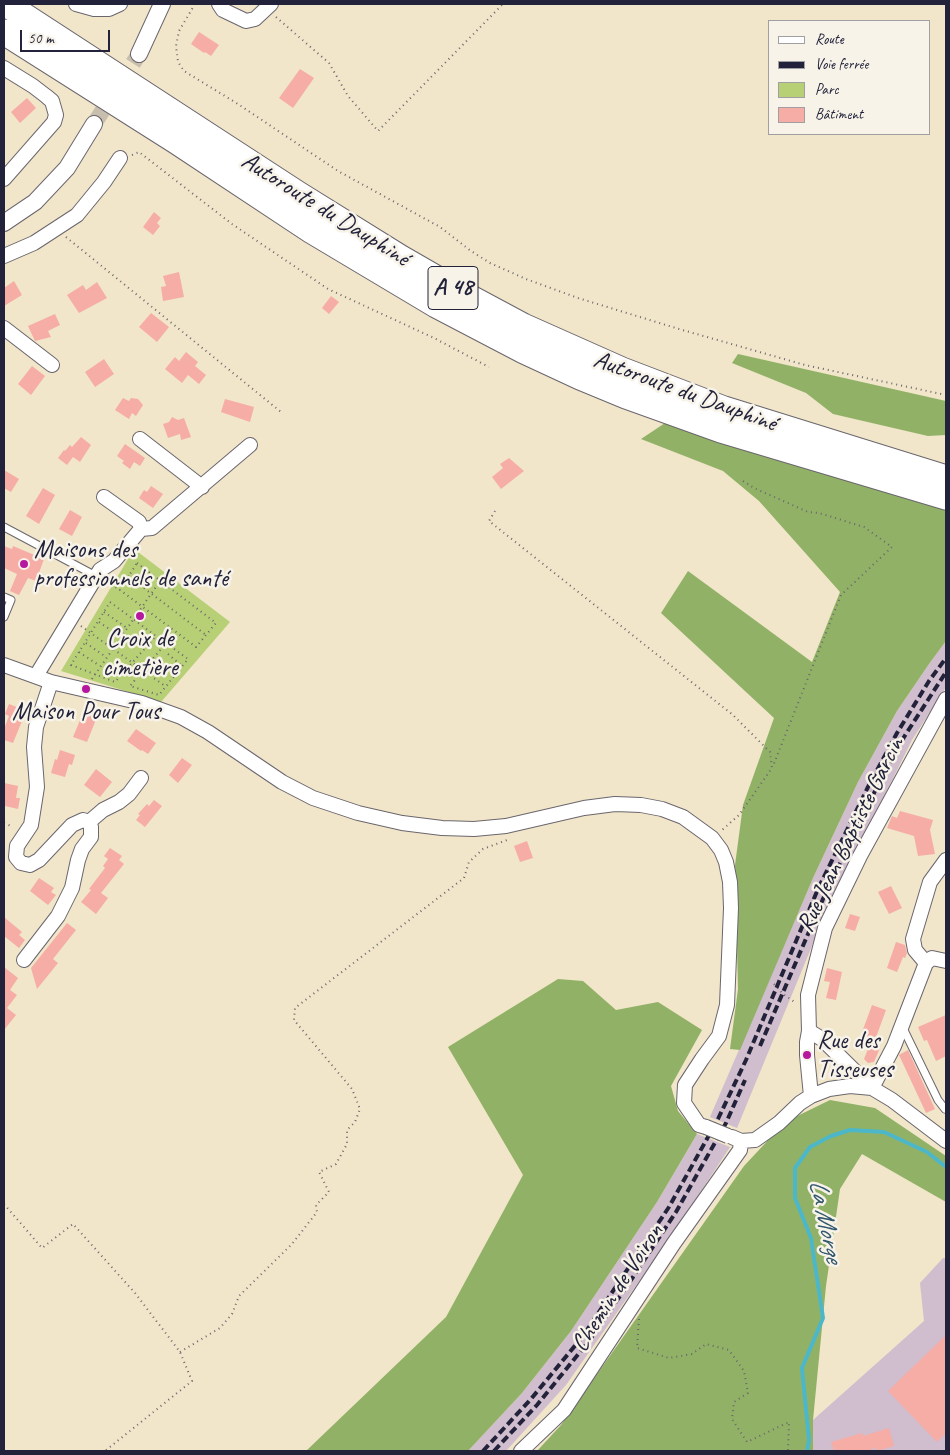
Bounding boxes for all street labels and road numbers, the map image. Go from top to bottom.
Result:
street label: Autoroute du Dauphiné [235,146,415,274]
road number: A 48 [428,266,478,310]
street label: Autoroute du Dauphiné [589,345,781,439]
street label: Rue Jean Baptiste Garcin [791,733,911,937]
street label: Chemin de Voiron [565,1218,671,1358]

